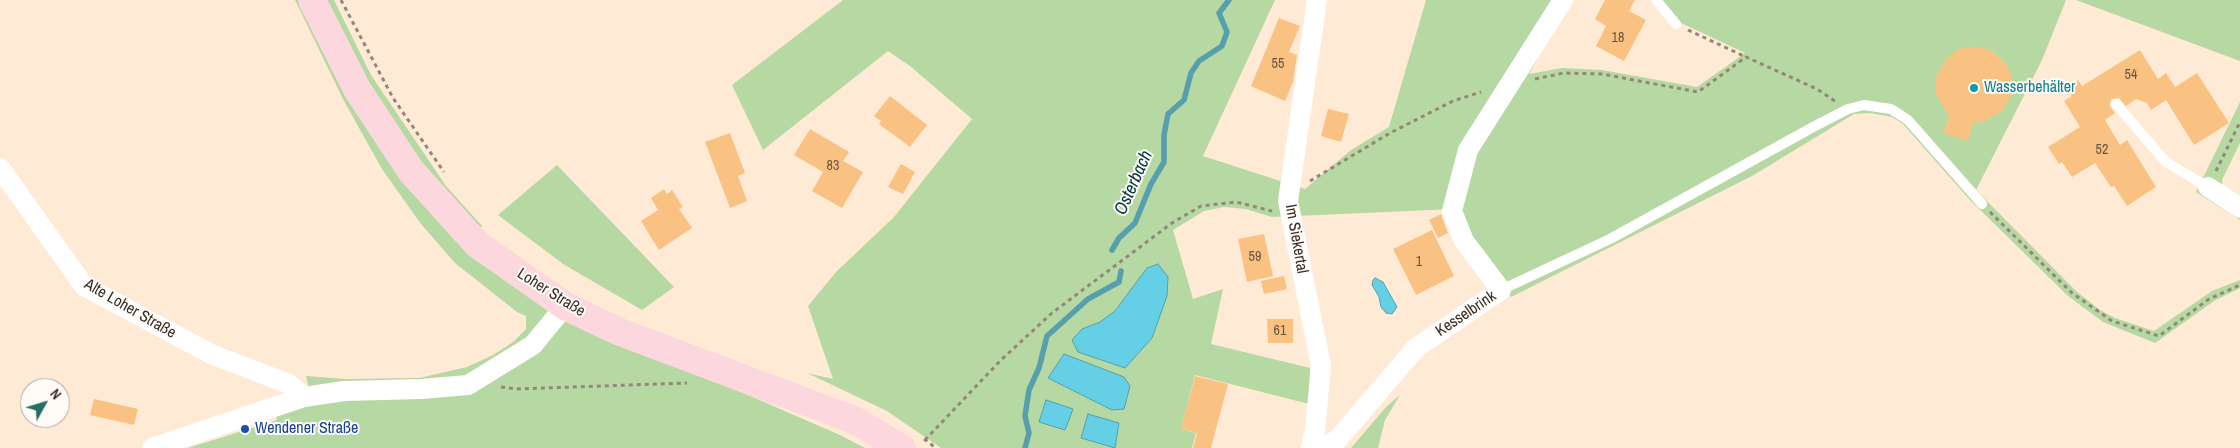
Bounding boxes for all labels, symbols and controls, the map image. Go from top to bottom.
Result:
house number: 18 [1612,30,1624,46]
house number: 55 [1272,56,1284,72]
house number: 54 [2125,67,2137,83]
place label: Wasserbehälter [1984,78,2075,98]
marker: Wasserbehälter [1968,82,1980,94]
house number: 52 [2096,142,2108,158]
water label: Osterbach [1110,148,1158,218]
house number: 83 [827,158,839,174]
street label: Im Siekertal [1280,203,1312,275]
house number: 59 [1249,249,1261,265]
house number: 1 [1416,254,1422,270]
street label: Loher Straße [513,265,589,321]
street label: Alte Loher Straße [81,275,179,343]
street label: Kesselbrink [1432,287,1500,341]
house number: 61 [1274,323,1286,339]
north arrow [20,378,70,428]
text: N [46,385,65,403]
place label: Wendener Straße [255,419,358,439]
marker: Wendener Straße [239,423,251,435]

